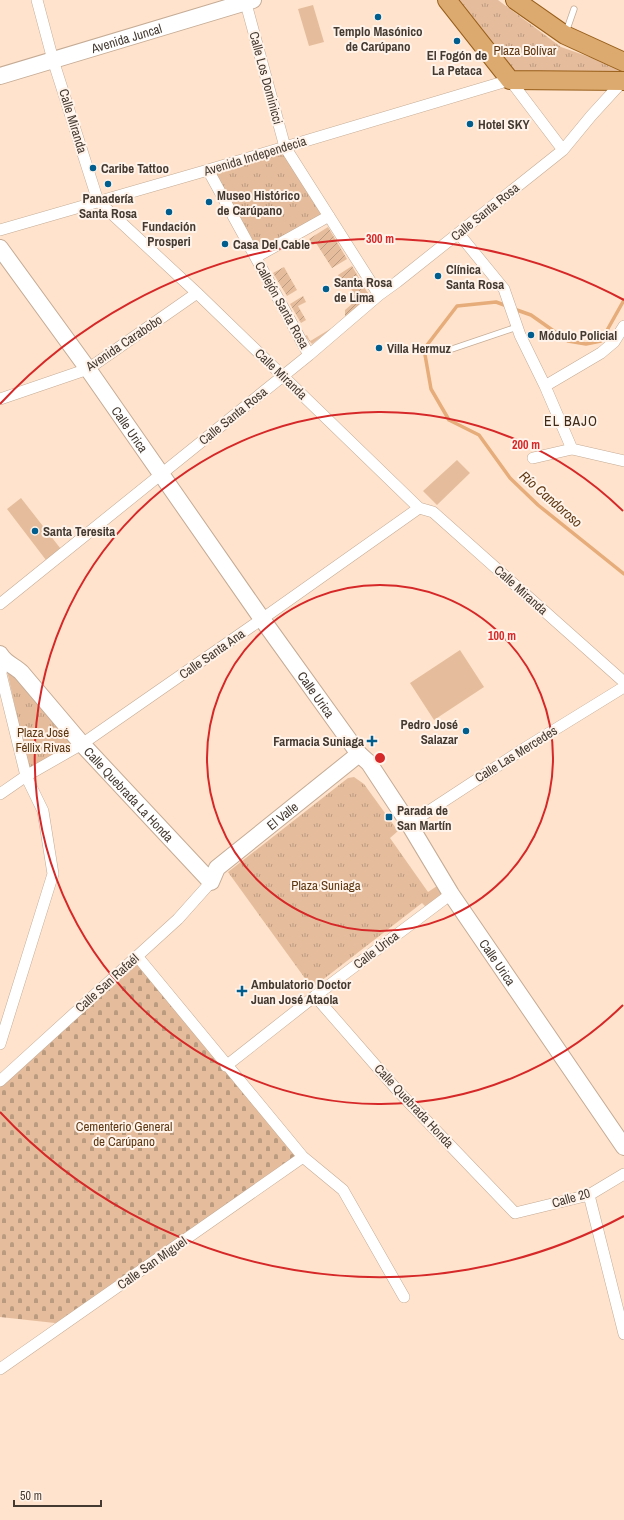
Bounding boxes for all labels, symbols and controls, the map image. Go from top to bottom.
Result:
marker: Templo Masónico de Carúpano [373,12,383,22]
street label: Avenida Juncal [88,19,164,57]
place label: Templo Masónico de Carúpano [333,23,423,55]
street label: Calle Los Dominicci [245,30,287,126]
marker: El Fogón de La Petaca [452,36,462,46]
park label: Plaza Bolívar [494,42,557,59]
place label: El Fogón de La Petaca [427,47,487,79]
street label: Calle Miranda [55,87,91,155]
place label: Hotel SKY [478,116,530,133]
marker: Hotel SKY [465,119,475,129]
street label: Avenida Independecia [201,132,308,180]
place label: Caribe Tattoo [101,160,169,177]
marker: Caribe Tattoo [88,163,98,173]
marker: Panadería Santa Rosa [103,179,113,189]
street label: Calle Santa Rosa [447,179,523,245]
place label: Museo Histórico de Carúpano [217,187,300,219]
place label: Panadería Santa Rosa [79,190,137,222]
marker: Museo Histórico de Carúpano [204,197,214,207]
marker: Fundación Prosperi [164,207,174,217]
place label: Fundación Prosperi [142,218,196,250]
text: 300 m [366,231,394,247]
place label: Casa Del Cable [233,236,310,253]
marker: Casa Del Cable [220,239,230,249]
street label: Callejón Santa Rosa [251,258,313,352]
place label: Clínica Santa Rosa [446,261,504,293]
marker: Clínica Santa Rosa [433,271,443,281]
place label: Santa Rosa de Lima [334,274,392,306]
marker: Santa Rosa de Lima [321,284,331,294]
street label: Avenida Carabobo [82,311,166,375]
place label: Módulo Policial [539,327,617,344]
marker: Módulo Policial [526,330,536,340]
place label: Villa Hermuz [387,340,451,357]
marker: Villa Hermuz [374,343,384,353]
street label: Calle Miranda [251,345,311,403]
street label: Calle Santa Rosa [195,383,271,449]
street label: Calle Urica [108,403,152,456]
district label: EL BAJO [544,412,598,430]
text: 200 m [512,437,540,453]
water label: Río Candoroso [516,467,586,531]
place label: Santa Teresita [43,523,115,540]
marker: Santa Teresita [30,526,40,536]
street label: Calle Miranda [491,561,551,619]
street label: Calle Santa Ana [176,625,248,683]
text: 100 m [488,628,516,644]
street label: Calle Urica [294,668,338,721]
place label: Pedro José Salazar [401,716,459,748]
street label: Calle Las Mercedes [472,722,560,786]
park label: Plaza José Féllix Rivas [15,724,71,756]
marker: Pedro José Salazar [461,726,471,736]
place label: Farmacia Suniaga [273,733,364,750]
marker: Farmacia Suniaga [367,736,377,746]
street label: Calle Quebrada La Honda [80,743,178,845]
centre of rings [373,751,387,765]
street label: El Valle [263,798,301,833]
place label: Parada de San Martín [397,802,452,834]
marker: Parada de San Martín [384,812,394,822]
park label: Plaza Suniaga [291,877,361,894]
street label: Calle Úrica [350,927,402,973]
street label: Calle Urica [476,936,520,989]
street label: Calle San Rafaél [72,950,142,1016]
place label: Ambulatorio Doctor Juan José Ataola [251,976,352,1008]
marker: Ambulatorio Doctor Juan José Ataola [236,985,248,997]
street label: Calle Quebrada Honda [371,1060,457,1152]
park label: Cementerio General de Carúpano [76,1118,172,1150]
street label: Calle 20 [550,1184,592,1212]
street label: Calle San Miguel [114,1233,190,1293]
scale bar [14,1482,101,1508]
text: 50 m [20,1488,42,1504]

